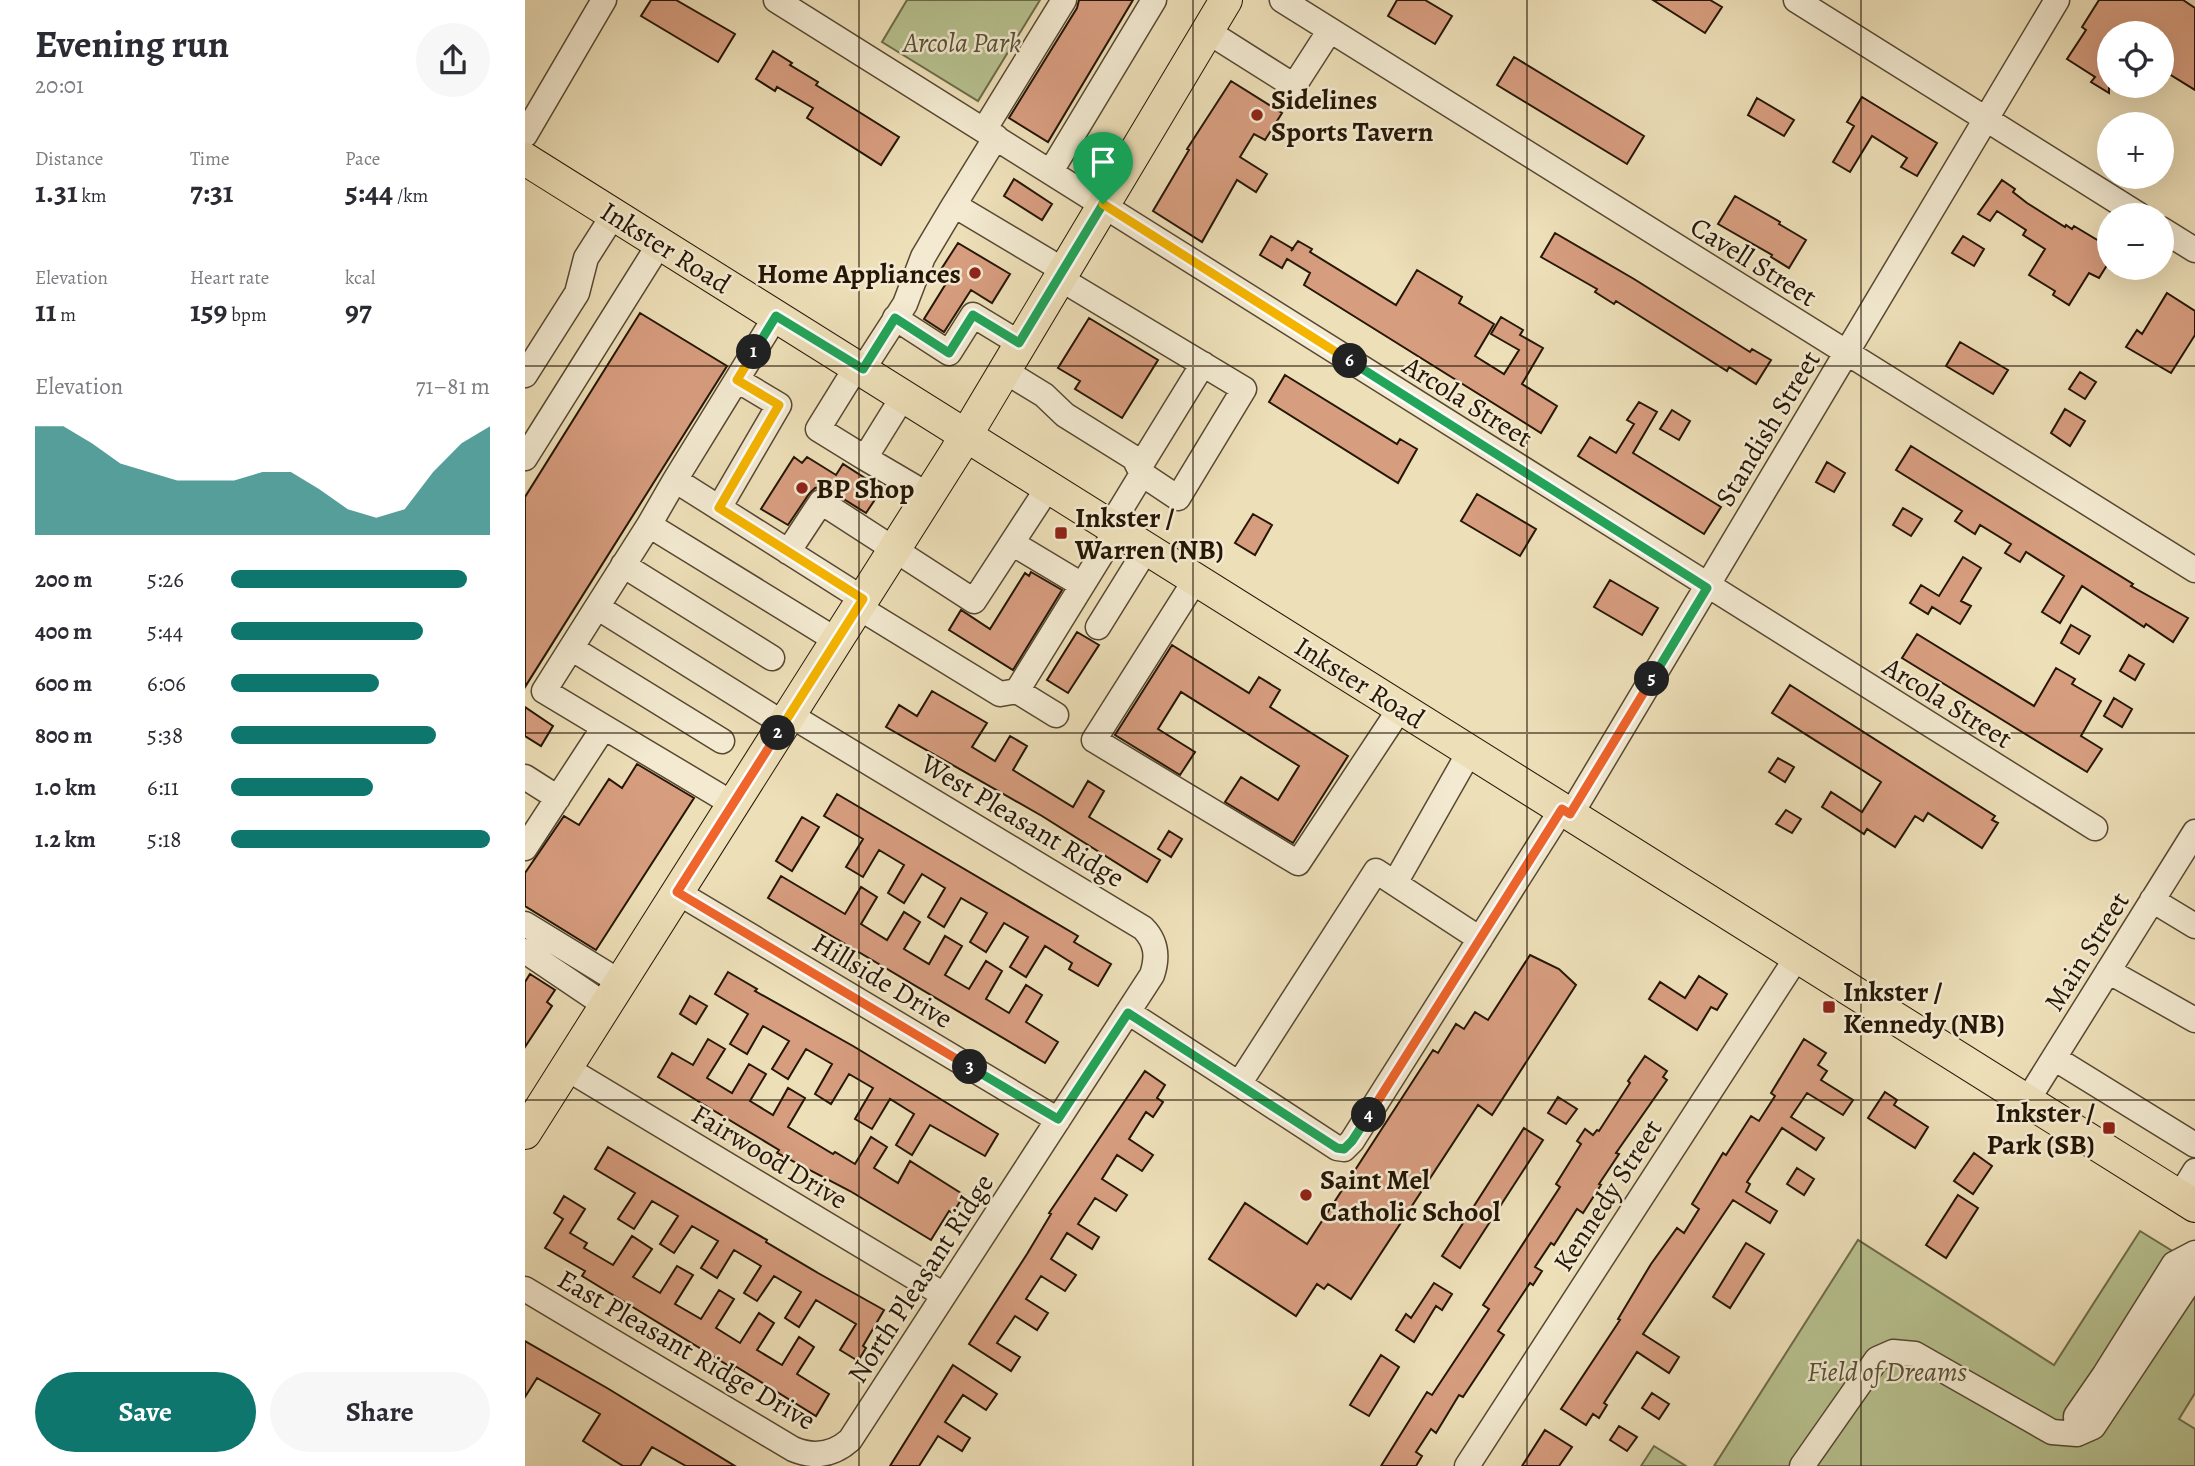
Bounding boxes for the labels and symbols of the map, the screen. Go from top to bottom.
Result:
park label: Arcola Park [901,24,1021,62]
place label: Sidelines Sports Tavern [1271,81,1434,151]
marker: Sidelines Sports Tavern [1249,107,1265,123]
pin [1073,132,1133,204]
street label: Inkster Road [593,193,739,303]
street label: Cavell Street [1683,208,1824,316]
place label: Home Appliances [757,255,961,293]
marker: Home Appliances [967,265,983,281]
pin: 1 [737,334,771,370]
street label: Standish Street [1706,343,1829,514]
pin: 6 [1333,344,1367,378]
street label: Arcola Street [1395,347,1539,457]
place label: BP Shop [816,470,914,508]
marker: BP Shop [794,480,810,496]
place label: Inkster / Warren (NB) [1074,499,1224,569]
marker: Inkster / Warren (NB) [1053,525,1069,541]
street label: Inkster Road [1287,628,1433,738]
street label: Arcola Street [1875,648,2019,758]
pin: 5 [1635,662,1669,696]
pin: 2 [761,716,795,750]
street label: West Pleasant Ridge [913,745,1131,897]
street label: Main Street [2035,885,2138,1018]
street label: Hillside Drive [805,924,960,1038]
place label: Inkster / Kennedy (NB) [1843,973,2005,1043]
marker: Inkster / Kennedy (NB) [1821,999,1837,1015]
pin: 3 [953,1050,987,1084]
place label: Inkster / Park (SB) [1986,1094,2095,1164]
street label: Fairwood Drive [684,1095,855,1218]
pin: 4 [1351,1098,1387,1132]
street label: Kennedy Street [1544,1112,1671,1279]
marker: Inkster / Park (SB) [2101,1120,2117,1136]
place label: Saint Mel Catholic School [1320,1161,1501,1231]
street label: North Pleasant Ridge [839,1166,1003,1391]
marker: Saint Mel Catholic School [1298,1187,1314,1203]
street label: East Pleasant Ridge Drive [551,1260,822,1439]
park label: Field of Dreams [1807,1353,1968,1391]

